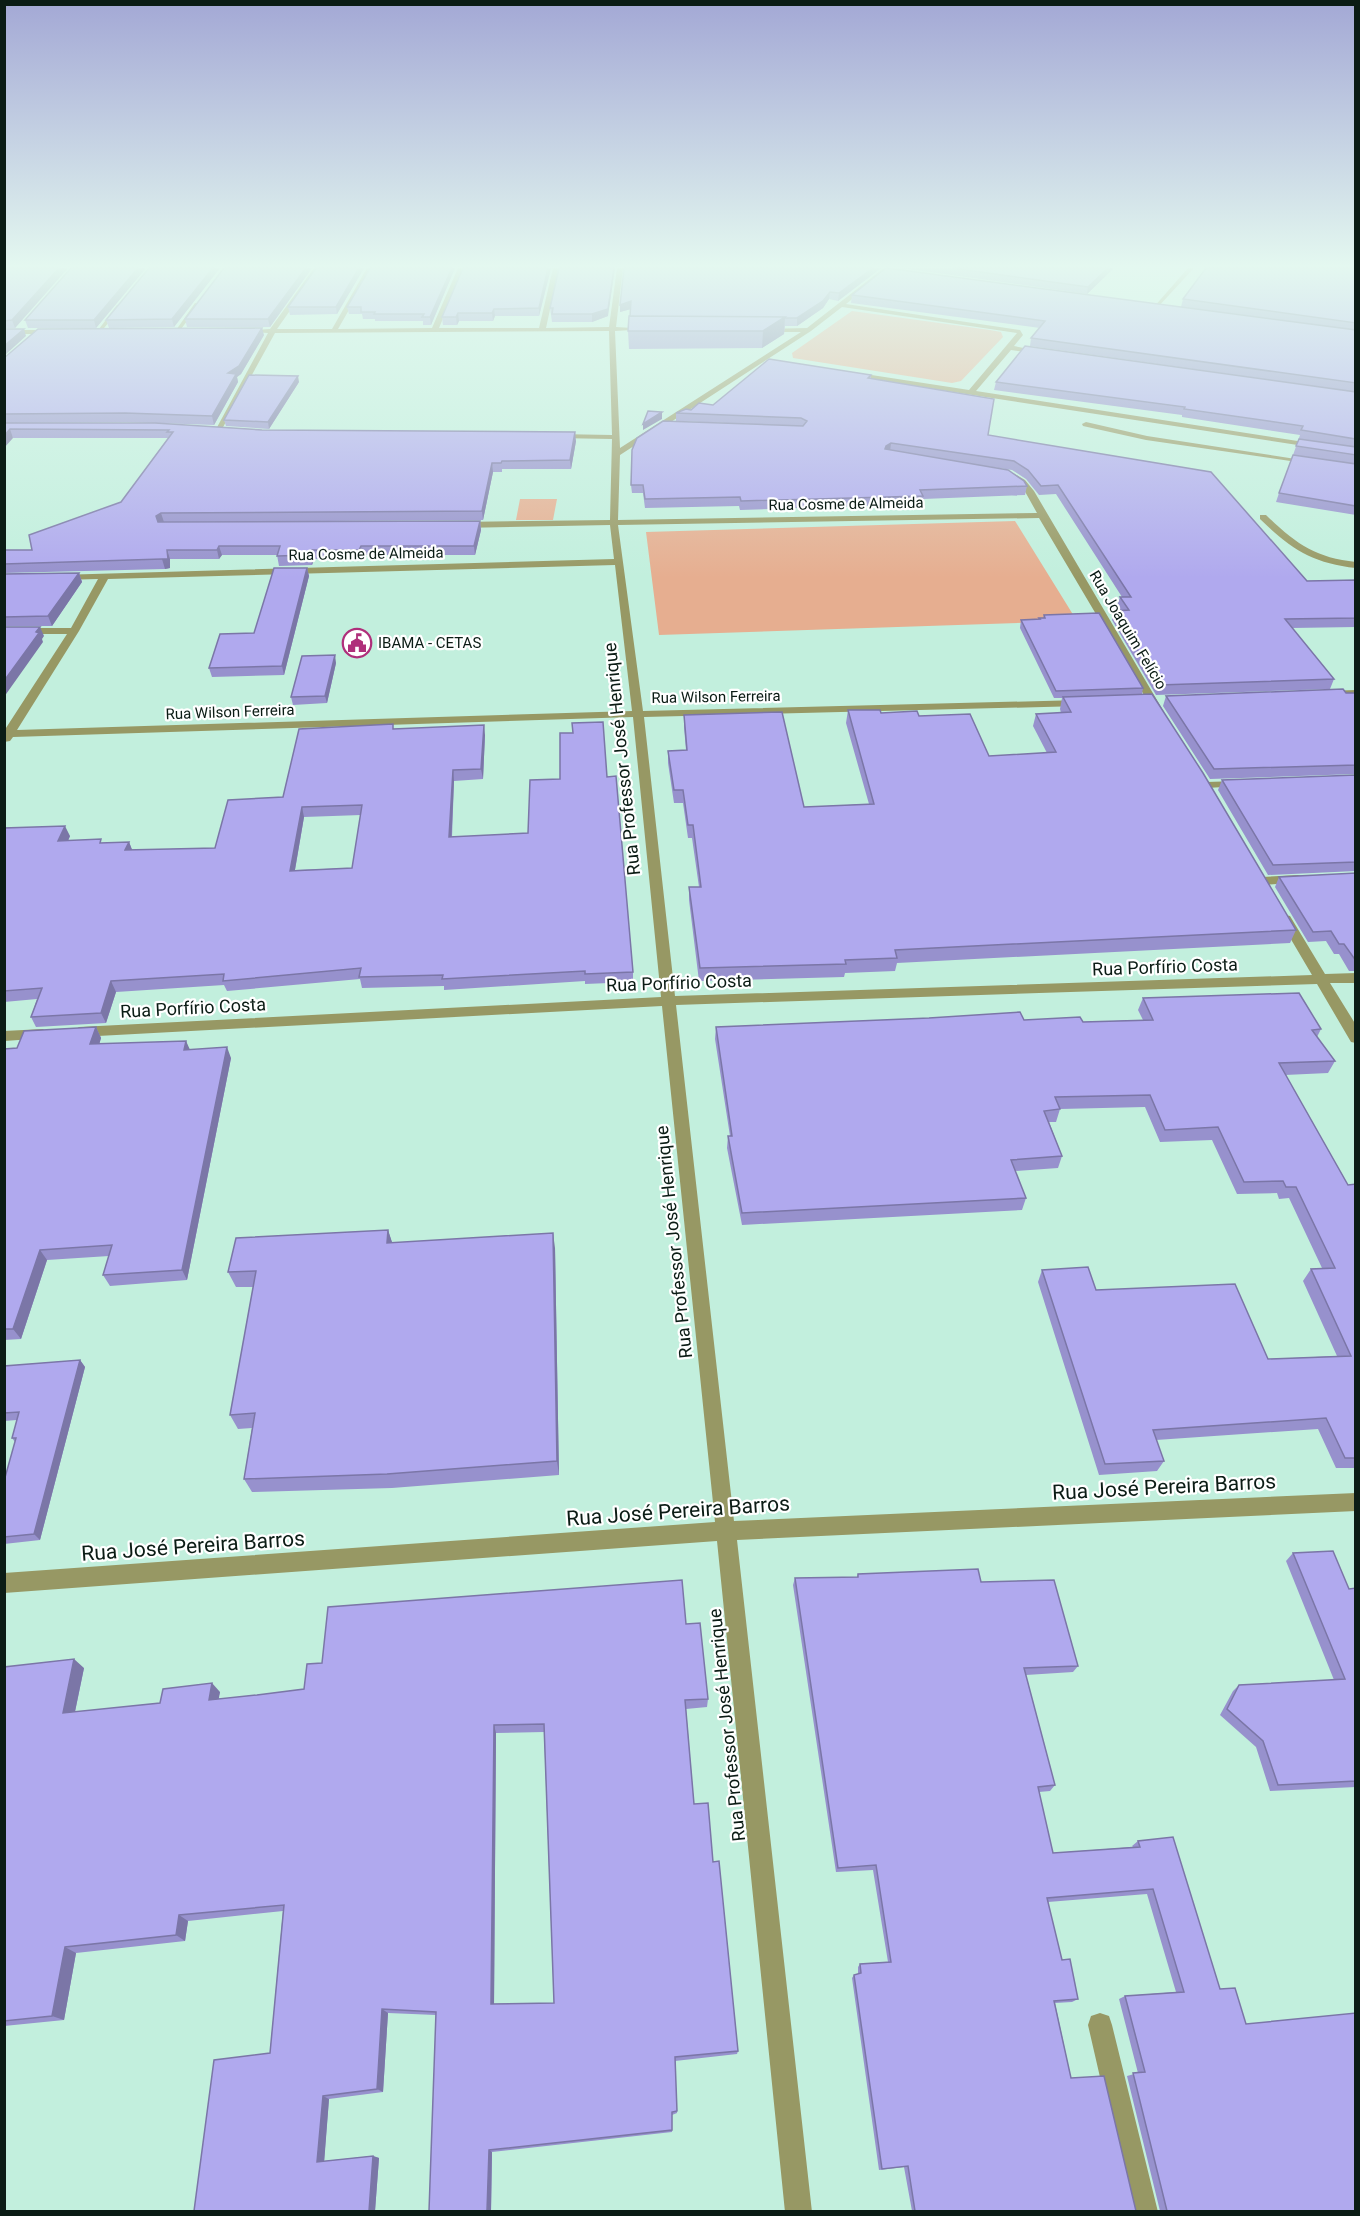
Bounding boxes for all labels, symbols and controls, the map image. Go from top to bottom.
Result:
street label: Rua Cosme de Almeida [768,494,924,514]
street label: Rua Cosme de Almeida [288,544,444,564]
street label: Rua Joaquim Felício [1085,567,1171,693]
public building icon: IBAMA - CETAS [341,627,373,659]
place label: IBAMA - CETAS [378,634,481,652]
street label: Rua Professor José Henrique [599,642,644,876]
street label: Rua Wilson Ferreira [651,687,781,707]
street label: Rua Wilson Ferreira [165,701,295,723]
street label: Rua Porfírio Costa [1092,953,1238,980]
street label: Rua Porfírio Costa [606,969,752,996]
street label: Rua Porfírio Costa [120,993,266,1022]
street label: Rua Professor José Henrique [651,1125,696,1359]
street label: Rua José Pereira Barros [1052,1469,1276,1505]
street label: Rua José Pereira Barros [565,1491,791,1531]
street label: Rua José Pereira Barros [80,1526,306,1566]
street label: Rua Professor José Henrique [704,1608,749,1842]

